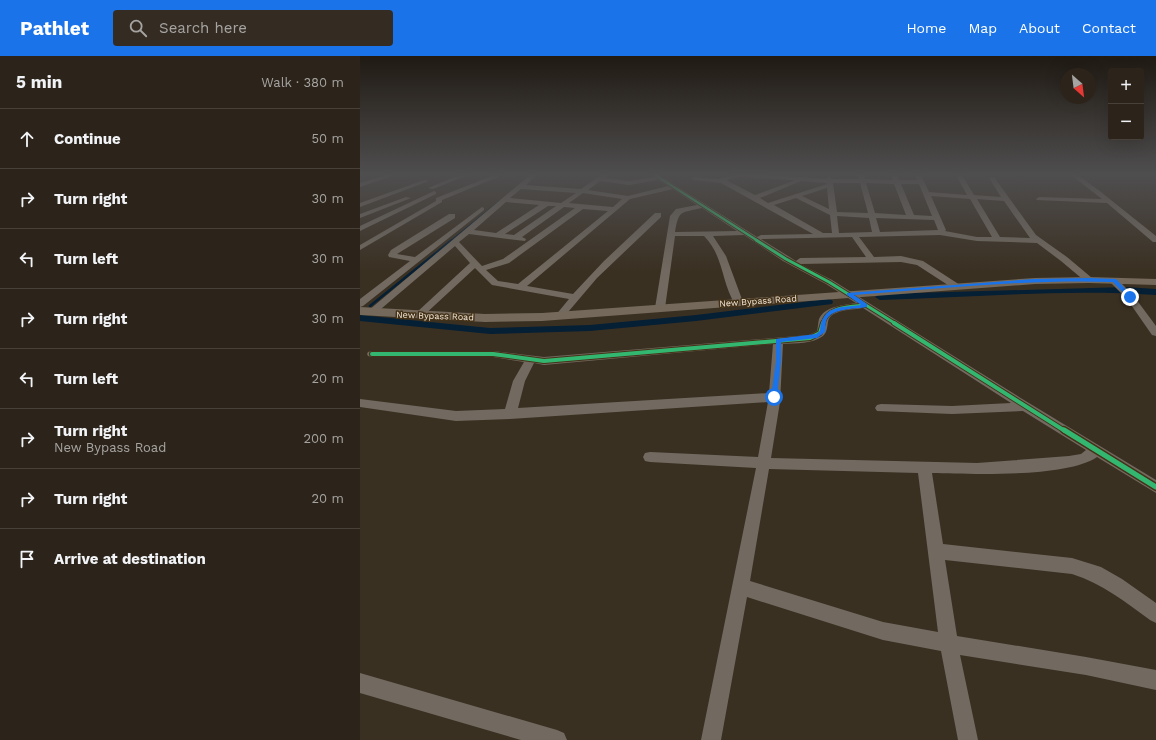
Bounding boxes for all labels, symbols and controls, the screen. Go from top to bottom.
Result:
search box [113,10,393,46]
text: Pathlet [20,17,89,40]
icon: search [127,17,149,39]
text: Search here [159,19,247,37]
text: Home [906,20,946,36]
text: Map [968,20,997,36]
text: About [1019,20,1060,36]
text: Contact [1082,20,1136,36]
north arrow [1060,68,1096,104]
map controls [1108,68,1144,140]
button: + [1108,68,1144,104]
text: 5 min [16,72,62,92]
text: Walk · 380 m [261,75,344,90]
button: − [1108,104,1144,140]
icon: ahead [16,128,38,150]
text: Continue [54,130,121,148]
text: 50 m [312,131,344,146]
icon: right [16,188,38,210]
text: Turn right [54,190,127,208]
text: 30 m [312,191,344,206]
icon: left [16,248,38,270]
text: Turn left [54,250,118,268]
text: 30 m [312,251,344,266]
route end [1121,288,1139,306]
street label: New Bypass Road [719,293,797,309]
icon: right [16,308,38,330]
text: Turn right [54,310,127,328]
street label: New Bypass Road [396,310,474,322]
text: 30 m [312,311,344,326]
icon: left [16,368,38,390]
text: Turn left [54,370,118,388]
text: 20 m [312,371,344,386]
route start [765,388,783,406]
text: Turn right [54,422,127,440]
icon: right [16,428,38,450]
text: 200 m [303,431,344,446]
text: New Bypass Road [54,440,166,455]
icon: right [16,488,38,510]
text: Turn right [54,490,127,508]
text: 20 m [312,491,344,506]
icon: arrive [16,548,38,570]
text: Arrive at destination [54,550,206,568]

